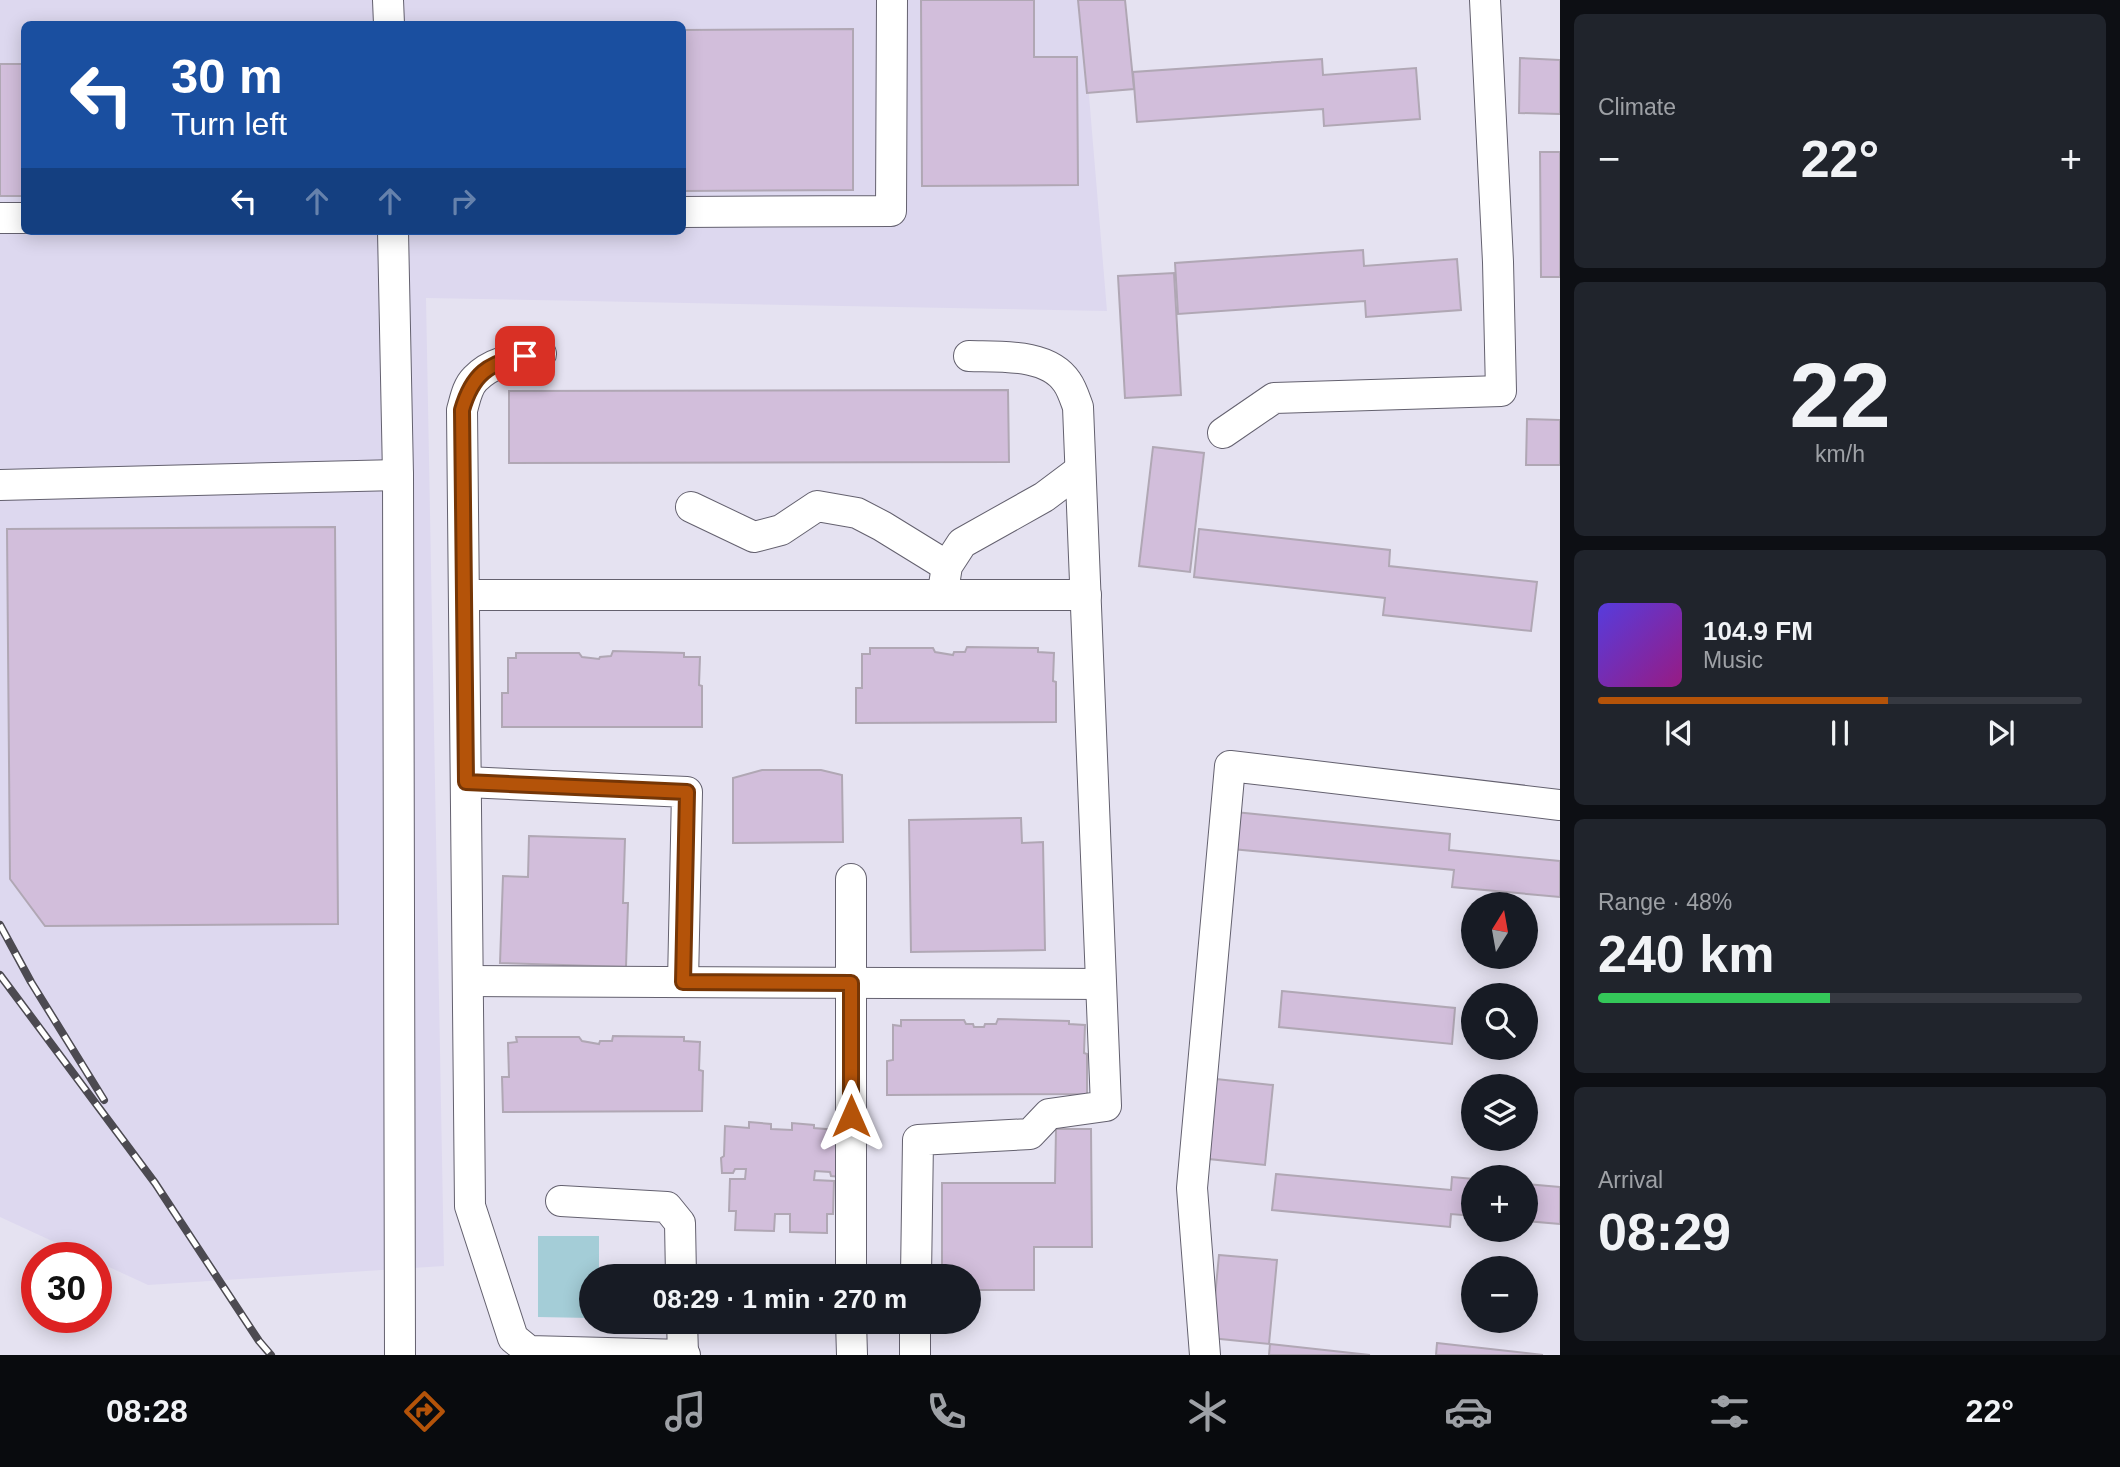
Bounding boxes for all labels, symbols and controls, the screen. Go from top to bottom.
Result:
icon: left [56,49,147,140]
text: 30 m [171,49,283,103]
text: Climate [1598,94,1676,120]
text: Turn left [171,106,287,142]
text: 22° [1801,130,1879,188]
text: − [1598,138,1620,180]
text: + [2060,138,2082,180]
icon: left [225,182,263,220]
icon: ahead [298,182,336,220]
icon: ahead [371,182,409,220]
icon: right [444,182,482,220]
pin [495,326,555,386]
icon: arrive [506,337,544,375]
text: 22 [1789,345,1891,446]
text: km/h [1815,441,1865,467]
text: 104.9 FM [1703,616,1813,646]
text: Music [1703,647,1763,673]
icon: previous [1660,714,1698,752]
icon: pause [1821,714,1859,752]
icon: next [1982,714,2020,752]
text: Range · 48% [1598,889,1732,915]
north arrow [1461,892,1538,970]
map controls [1461,892,1538,1333]
text: 240 km [1598,925,1774,983]
button: search [1461,983,1538,1060]
button: layers [1461,1074,1538,1151]
position arrow [814,1079,888,1153]
button: + [1461,1165,1538,1242]
text: Arrival [1598,1167,1663,1193]
text: 08:29 [1598,1203,1731,1261]
speed limit sign: 30 [21,1242,112,1333]
button: − [1461,1256,1538,1333]
text: 08:29 · 1 min · 270 m [653,1284,907,1314]
icon: directions [400,1387,449,1436]
icon: music [661,1387,710,1436]
icon: phone [922,1387,971,1436]
icon: climate [1183,1387,1232,1436]
icon: car [1444,1387,1493,1436]
icon: filters [1705,1387,1754,1436]
text: 08:28 [106,1393,188,1429]
text: 22° [1966,1393,2014,1429]

